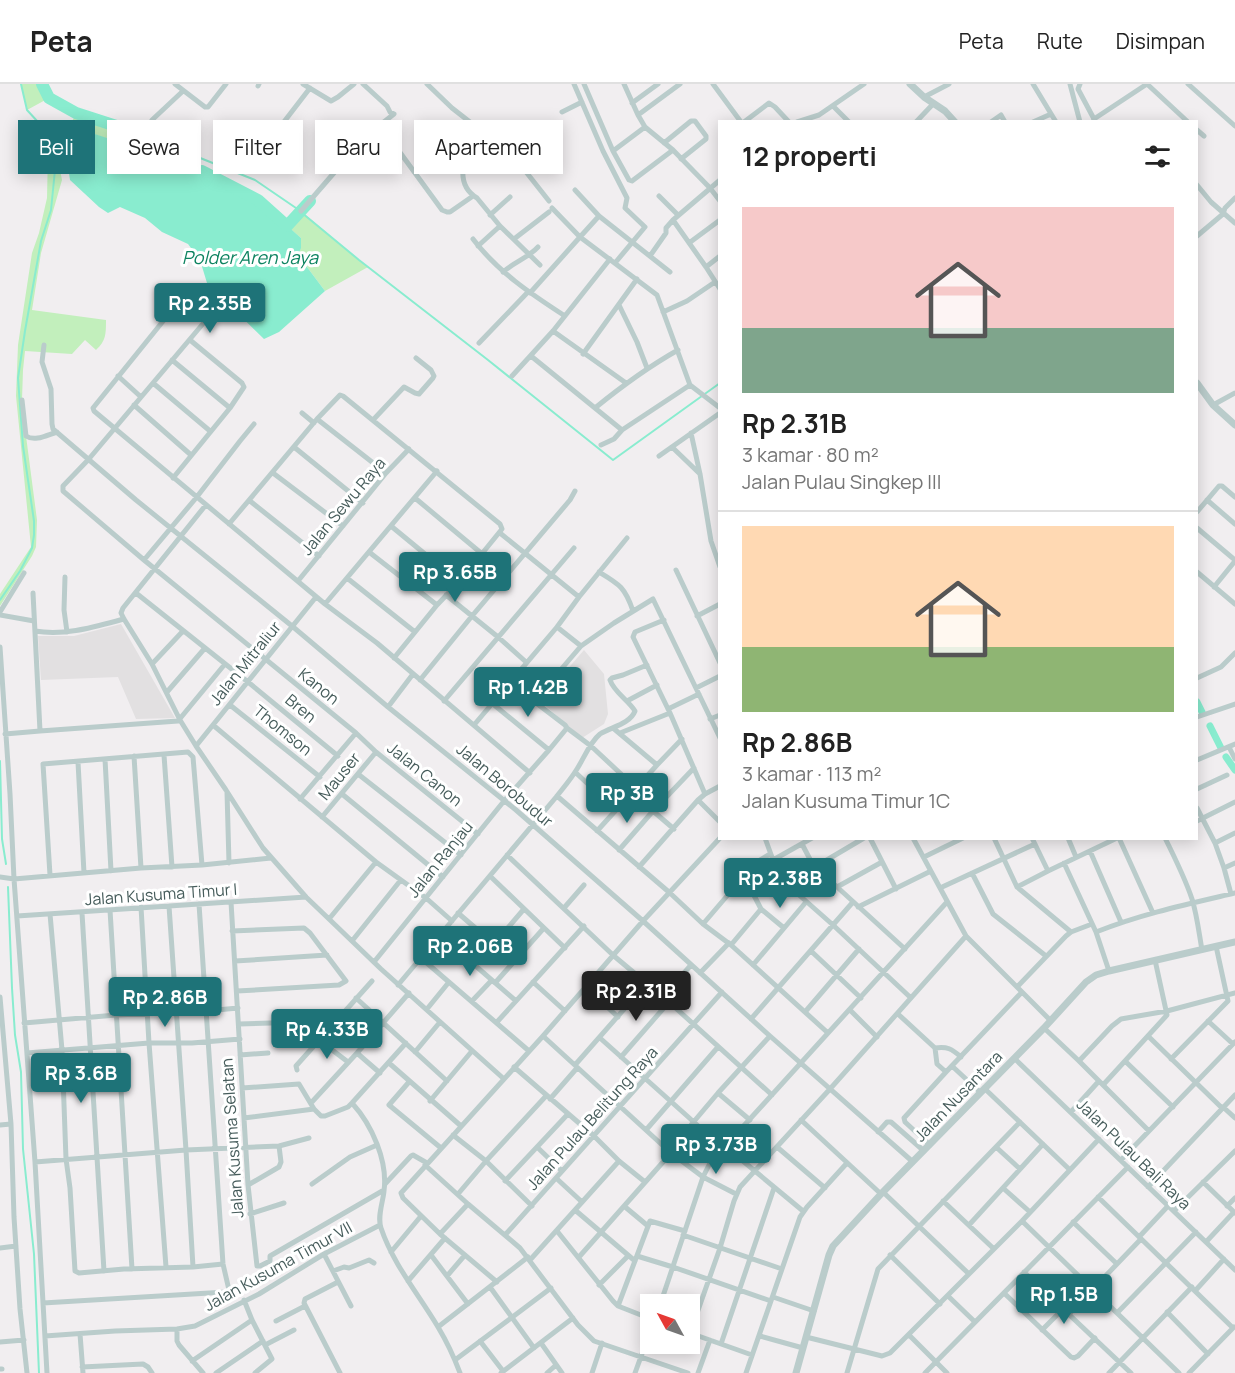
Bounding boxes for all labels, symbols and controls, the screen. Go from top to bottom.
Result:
text: Peta [30,22,93,60]
text: Peta [959,27,1004,55]
text: Rute [1037,27,1083,55]
text: Disimpan [1116,27,1205,55]
chip: Beli [18,120,95,174]
chip: Sewa [107,120,201,174]
chip: Filter [213,120,303,174]
chip: Baru [315,120,402,174]
chip: Apartemen [414,120,563,174]
text: 12 properti [742,138,877,174]
icon: filters [1141,140,1174,173]
water label: Polder Aren Jaya [182,245,319,269]
icon: home [904,246,1012,354]
pin: Rp 2.35B [148,283,272,334]
text: Rp 2.35B [168,289,252,316]
text: Rp 2.31B [742,405,847,441]
text: 3 kamar · 80 m² [742,441,879,468]
street label: Jalan Sewu Raya [296,453,390,559]
text: Jalan Pulau Singkep III [742,468,941,495]
pin: Rp 3.65B [393,552,517,603]
text: Rp 3.65B [413,558,497,585]
icon: home [904,565,1012,673]
street label: Jalan Mitraliur [204,616,286,710]
street label: Kanon [294,663,344,709]
pin: Rp 1.42B [466,667,590,718]
text: Rp 1.42B [488,673,568,700]
street label: Bren [281,689,321,727]
street label: Thomson [249,700,317,760]
text: Rp 2.86B [742,724,852,760]
street label: Jalan Canon [383,737,467,811]
street label: Jalan Borobudur [452,738,558,832]
street label: Mauser [313,747,365,804]
text: 3 kamar · 113 m² [742,760,882,787]
pin: Rp 3B [585,773,669,824]
text: Rp 3B [600,779,654,806]
text: Jalan Kusuma Timur 1C [742,787,950,814]
street label: Jalan Ranjau [402,816,478,902]
pin: Rp 2.38B [718,858,842,909]
text: Rp 2.38B [738,864,822,891]
street label: Jalan Kusuma Timur I [84,878,238,910]
pin: Rp 2.06B [408,926,532,977]
text: Rp 2.06B [427,932,513,959]
pin: Rp 2.31B [574,971,698,1022]
pin: Rp 2.86B [103,977,227,1028]
text: Rp 2.31B [596,977,676,1004]
text: Rp 2.86B [123,983,207,1010]
pin: Rp 4.33B [265,1009,389,1060]
text: Rp 4.33B [285,1015,369,1042]
street label: Jalan Pulau Belitung Raya [521,1041,663,1195]
street label: Jalan Nusantara [909,1046,1007,1146]
pin: Rp 3.6B [26,1053,136,1104]
street label: Jalan Kusuma Selatan [215,1057,249,1219]
text: Rp 3.6B [45,1059,117,1086]
street label: Jalan Pulau Bali Raya [1072,1094,1196,1214]
pin: Rp 3.73B [654,1124,778,1175]
text: Rp 3.73B [675,1130,757,1157]
street label: Jalan Kusuma Timur VII [200,1216,356,1316]
pin: Rp 1.5B [1009,1274,1119,1325]
text: Rp 1.5B [1030,1280,1098,1307]
north arrow [640,1294,700,1354]
map controls [640,1294,700,1354]

